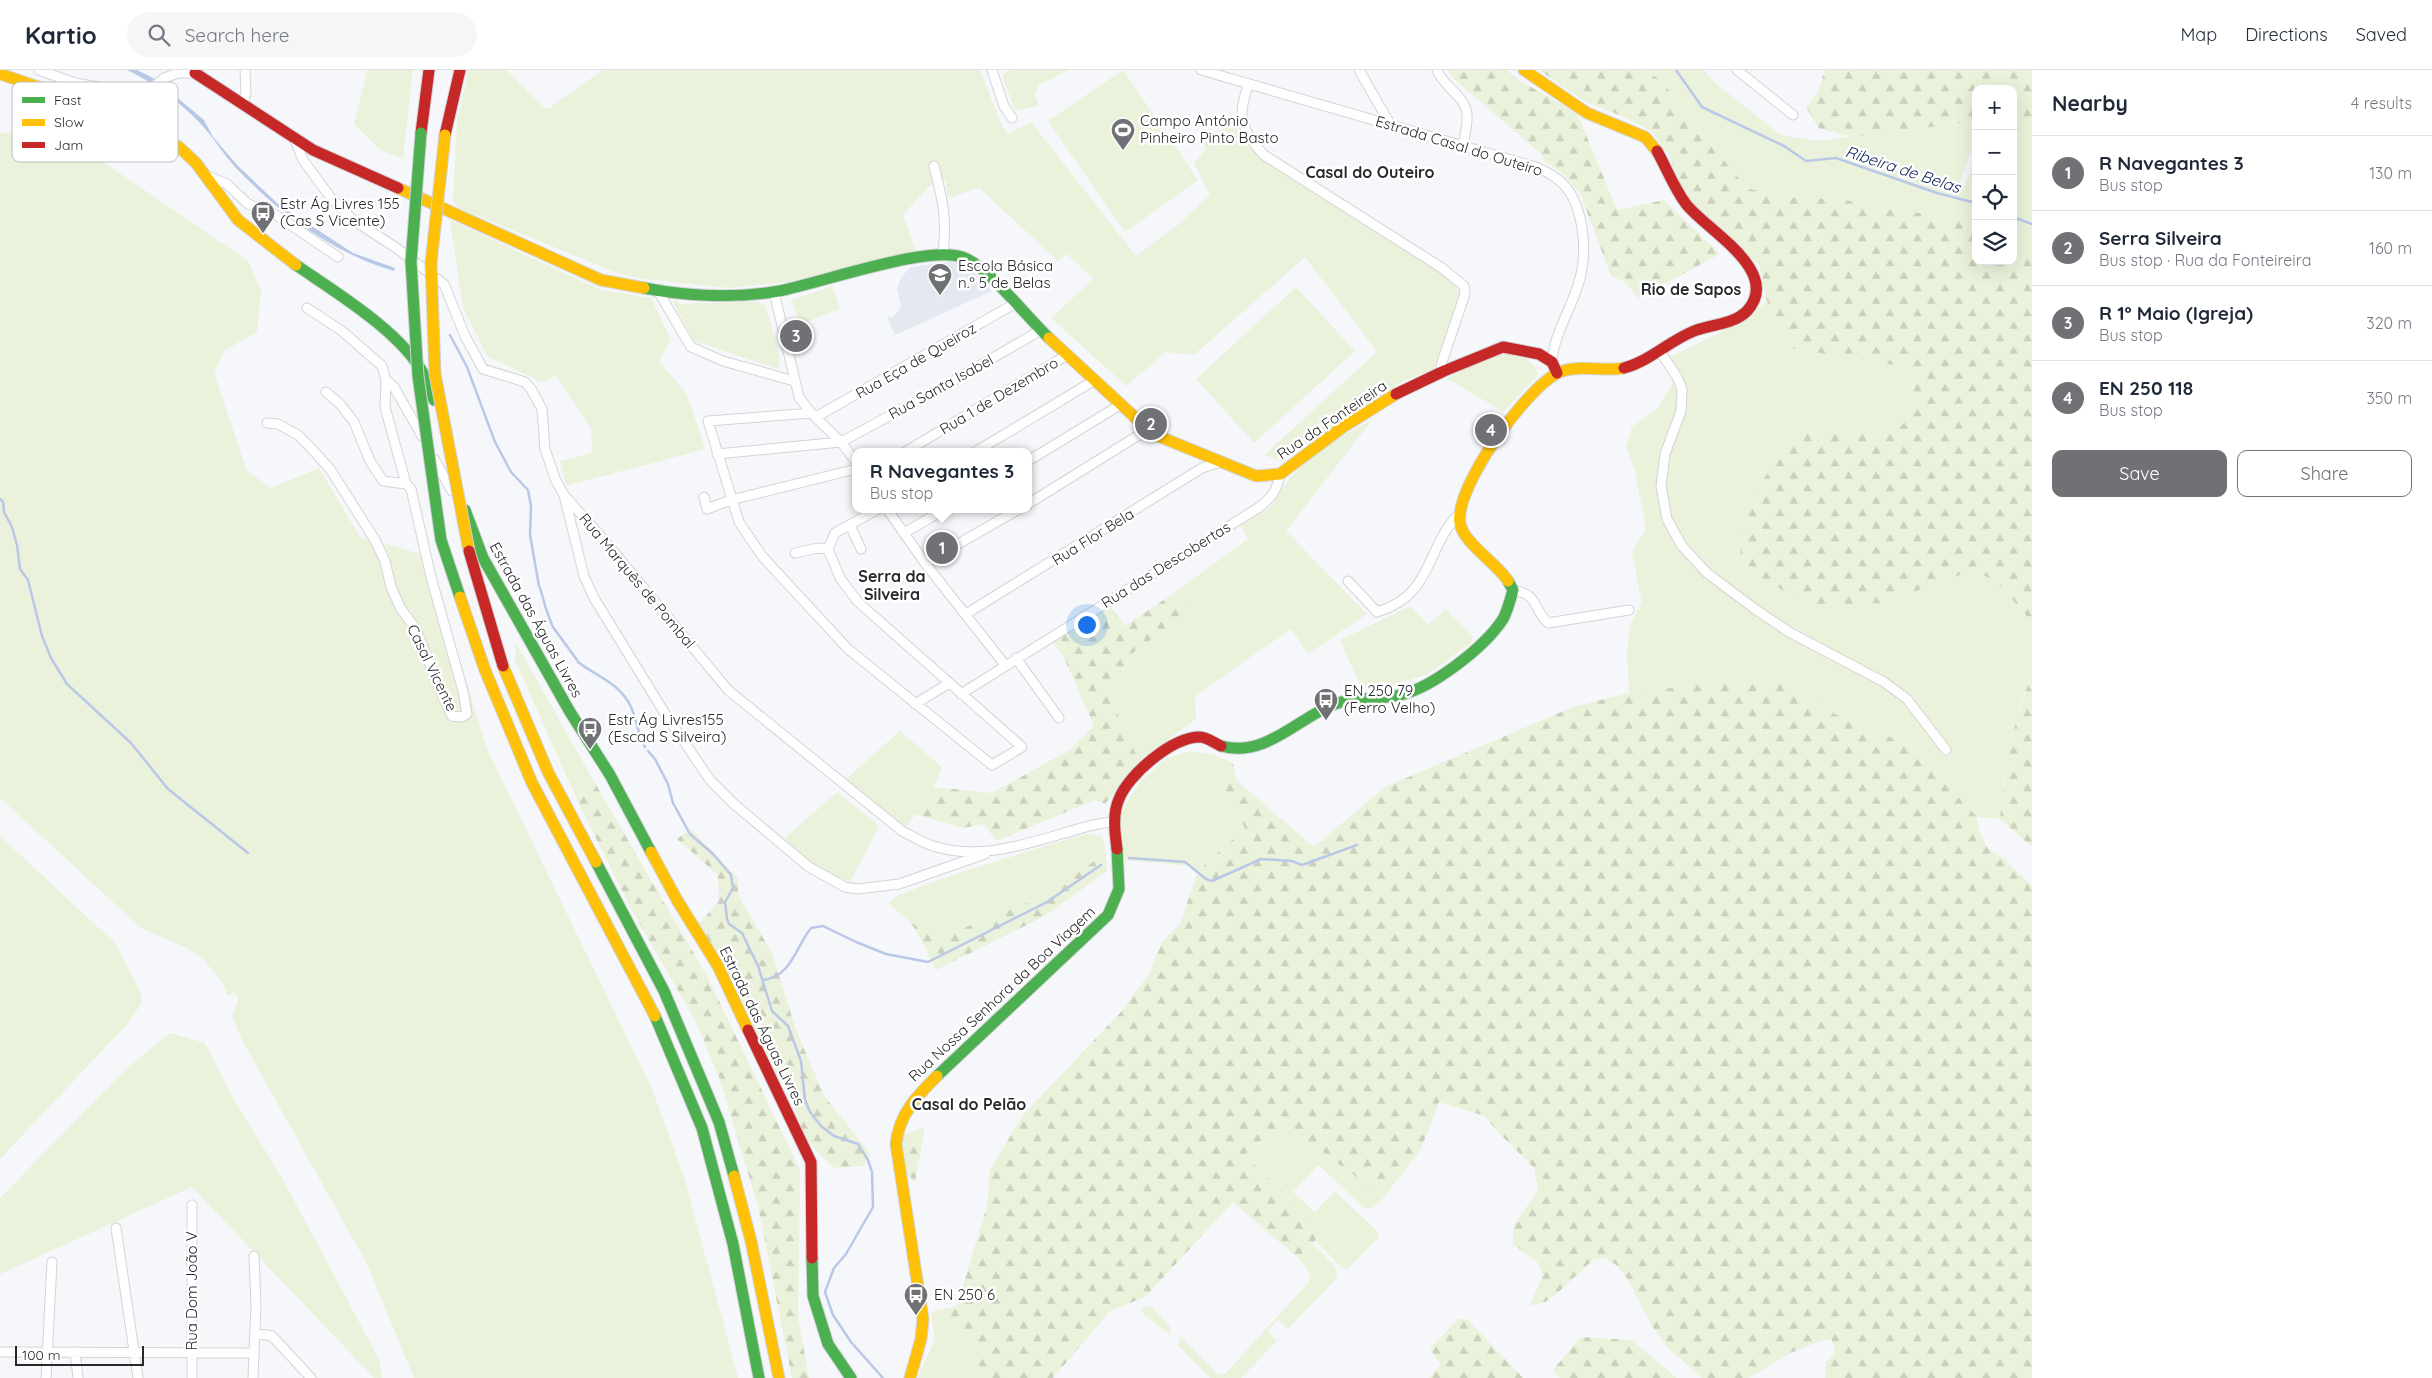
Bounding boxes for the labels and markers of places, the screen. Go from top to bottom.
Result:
place label: Campo António Pinheiro Pinto Basto [1140,111,1279,147]
sports icon: Campo António Pinheiro Pinto Basto [1110,117,1136,151]
place label: Estr Ág Livres 155 (Cas S Vicente) [280,194,400,230]
bus stop icon: Estr Ág Livres 155 (Cas S Vicente) [250,200,276,234]
place label: Escola Básica n.º 5 de Belas [958,256,1053,292]
school or university icon: Escola Básica n.º 5 de Belas [927,262,953,296]
pin: 3 [780,317,812,355]
pin: 2 [1135,405,1167,443]
pin: 4 [1475,411,1507,449]
pin: 1 [926,529,958,567]
place label: EN 250 79 (Ferro Velho) [1344,681,1435,717]
bus stop icon: EN 250 79 (Ferro Velho) [1313,687,1339,721]
place label: Estr Ág Livres155 (Escad S Silveira) [608,710,726,746]
bus stop icon: Estr Ág Livres155 (Escad S Silveira) [577,716,603,750]
bus stop icon: EN 250 6 [903,1282,929,1316]
place label: EN 250 6 [934,1285,995,1304]

